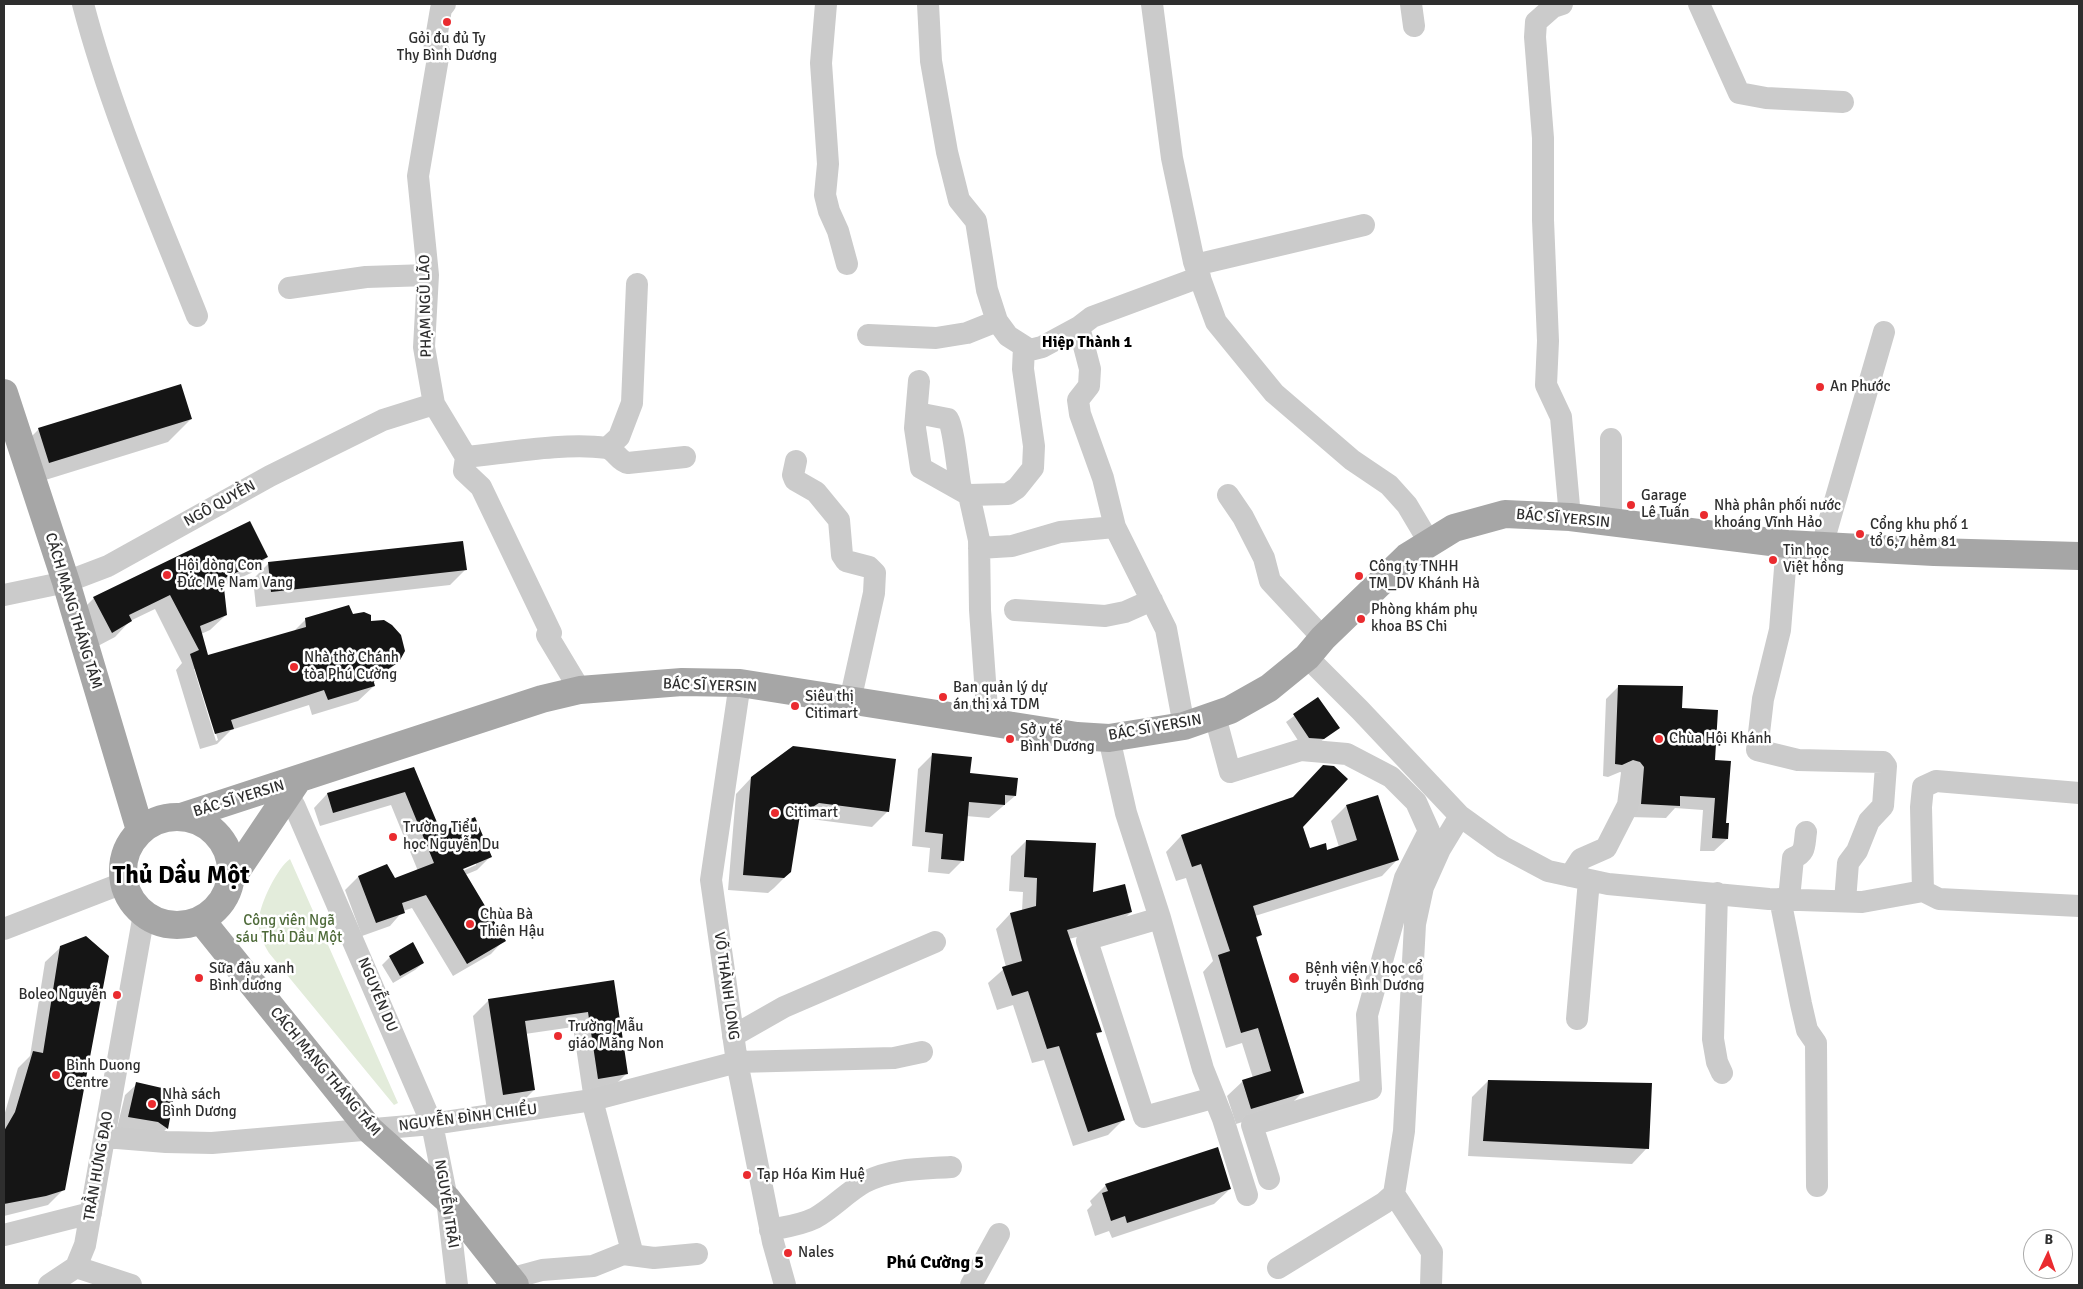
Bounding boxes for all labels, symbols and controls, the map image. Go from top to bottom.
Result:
marker: Gỏi đu đủ Ty Thy Bình Dương [441,16,453,28]
place label: Gỏi đu đủ Ty Thy Bình Dương [397,30,497,65]
street label: PHẠM NGŨ LÃO [416,254,436,358]
district label: Hiệp Thành 1 [1042,333,1132,353]
place label: An Phước [1830,378,1890,396]
marker: An Phước [1814,381,1826,393]
street label: NGÔ QUYỀN [181,477,259,531]
place label: Garage Lê Tuấn [1641,487,1689,522]
place label: Nhà phân phối nước khoáng Vĩnh Hảo [1714,497,1841,532]
marker: Garage Lê Tuấn [1625,499,1637,511]
street label: BÁC SĨ YERSIN [1515,506,1611,532]
marker: Nhà phân phối nước khoáng Vĩnh Hảo [1698,509,1710,521]
place label: Cổng khu phố 1 tổ 6,7 hẻm 81 [1870,516,1969,551]
marker: Cổng khu phố 1 tổ 6,7 hẻm 81 [1854,528,1866,540]
street label: CÁCH MẠNG THÁNG TÁM [41,531,105,691]
place label: Tin học Việt hồng [1783,542,1844,577]
marker: Tin học Việt hồng [1767,554,1779,566]
place label: Hội dòng Con Đức Mẹ Nam Vang [177,557,293,592]
place label: Công ty TNHH TM_DV Khánh Hà [1369,558,1480,593]
marker: Hội dòng Con Đức Mẹ Nam Vang [161,569,173,581]
marker: Công ty TNHH TM_DV Khánh Hà [1353,570,1365,582]
place label: Phòng khám phụ khoa BS Chi [1371,601,1478,636]
marker: Phòng khám phụ khoa BS Chi [1355,613,1367,625]
place label: Nhà thờ Chánh tòa Phú Cường [304,649,399,684]
marker: Nhà thờ Chánh tòa Phú Cường [288,661,300,673]
street label: BÁC SĨ YERSIN [663,675,757,697]
place label: Ban quản lý dự án thị xả TDM [953,679,1047,714]
place label: Siêu thị Citimart [805,688,858,723]
marker: Ban quản lý dự án thị xả TDM [937,691,949,703]
marker: Siêu thị Citimart [789,700,801,712]
street label: BÁC SĨ YERSIN [1107,711,1203,745]
place label: Sở y tế Bình Dương [1020,721,1095,756]
place label: Chùa Hội Khánh [1669,730,1772,748]
marker: Sở y tế Bình Dương [1004,733,1016,745]
marker: Chùa Hội Khánh [1653,733,1665,745]
street label: BÁC SĨ YERSIN [191,777,287,821]
place label: Citimart [785,804,838,822]
marker: Citimart [769,807,781,819]
place label: Trường Tiểu học Nguyễn Du [403,819,499,854]
marker: Trường Tiểu học Nguyễn Du [387,831,399,843]
district label: Thủ Dầu Một [112,861,250,891]
place label: Chùa Bà Thiên Hậu [480,906,545,941]
park label: Công viên Ngã sáu Thủ Dầu Một [236,912,342,947]
marker: Chùa Bà Thiên Hậu [464,918,476,930]
street label: VÕ THÀNH LONG [710,931,742,1041]
street label: NGUYỄN DU [353,955,401,1035]
place label: Sữa đậu xanh Bình dương [209,960,294,995]
place label: Bệnh viện Y học cổ truyền Bình Dương [1305,960,1424,995]
marker: Bệnh viện Y học cổ truyền Bình Dương [1287,971,1301,985]
marker: Sữa đậu xanh Bình dương [193,972,205,984]
place label: Boleo Nguyễn [18,986,107,1004]
marker: Boleo Nguyễn [111,989,123,1001]
street label: CÁCH MẠNG THÁNG TÁM [266,1004,384,1140]
place label: Trường Mẫu giáo Măng Non [568,1018,664,1053]
marker: Trường Mẫu giáo Măng Non [552,1030,564,1042]
place label: Binh Duong Centre [66,1057,141,1092]
marker: Binh Duong Centre [50,1069,62,1081]
place label: Nhà sách Bình Dương [162,1086,237,1121]
marker: Nhà sách Bình Dương [146,1098,158,1110]
street label: NGUYỄN ĐÌNH CHIỂU [398,1101,538,1135]
street label: TRẦN HƯNG ĐẠO [80,1110,118,1222]
street label: NGUYỄN TRÃI [430,1158,462,1250]
place label: Tạp Hóa Kim Huệ [757,1166,865,1184]
marker: Tạp Hóa Kim Huệ [741,1169,753,1181]
north arrow [2023,1229,2073,1279]
text: B [2044,1231,2053,1248]
place label: Nales [798,1244,834,1262]
marker: Nales [782,1247,794,1259]
district label: Phú Cường 5 [886,1252,984,1274]

